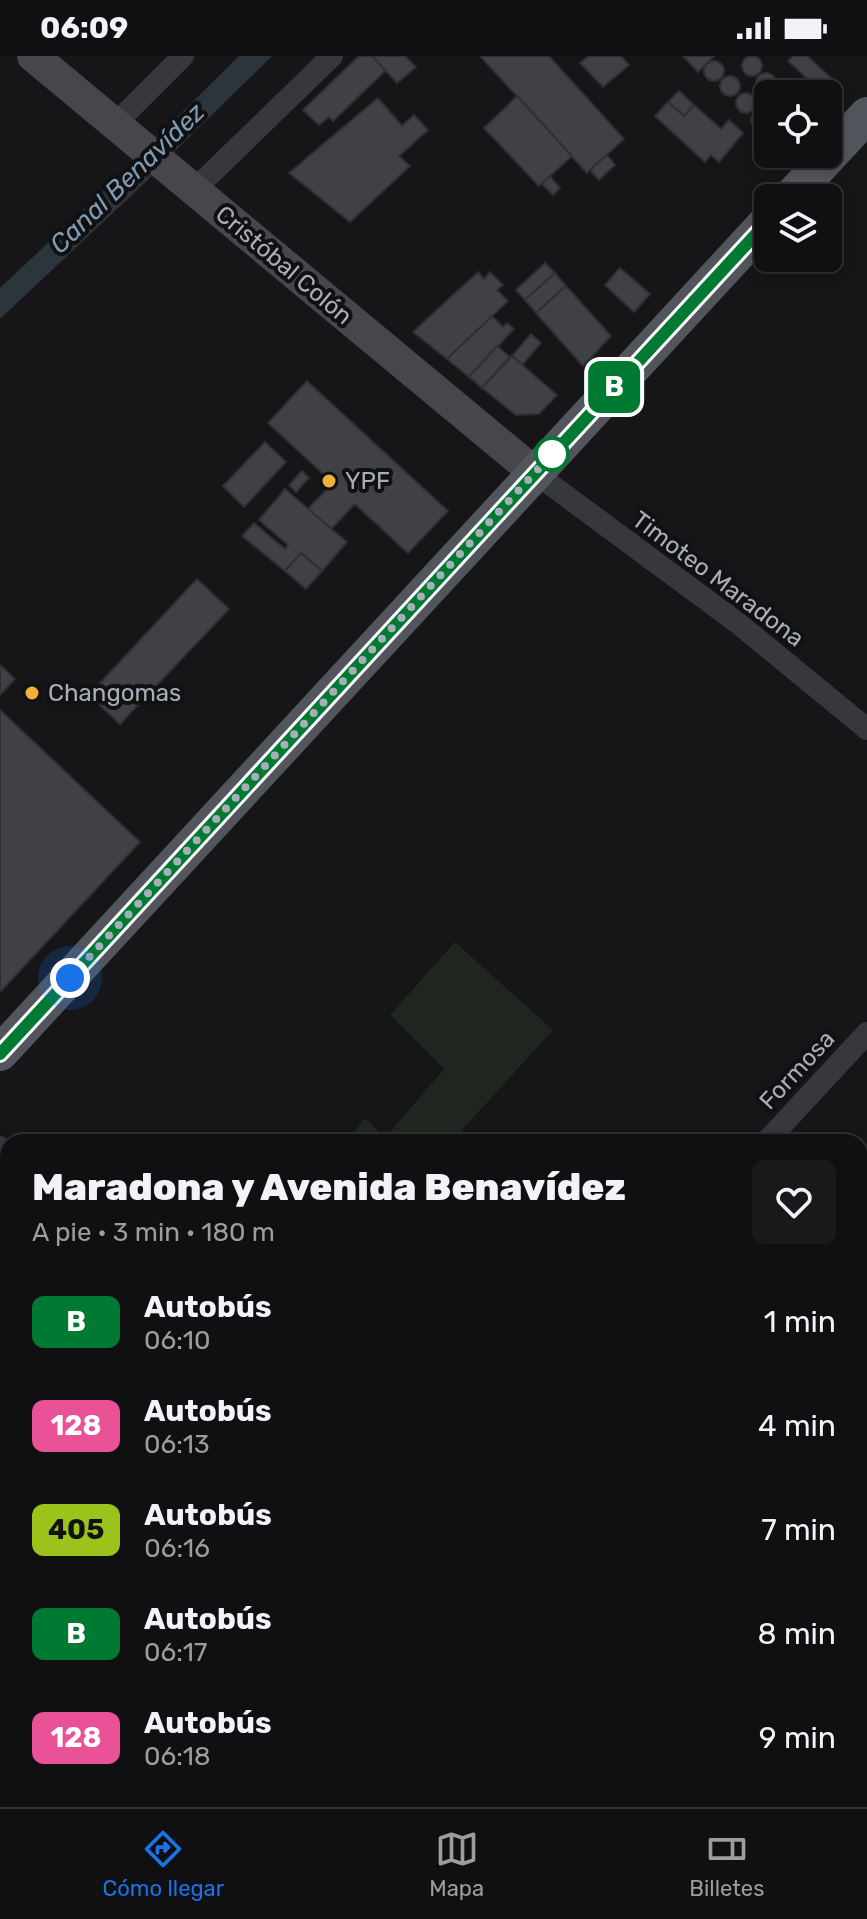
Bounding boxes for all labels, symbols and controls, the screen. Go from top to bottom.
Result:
text: 06:09 [40,10,128,46]
map controls [754,80,842,272]
button: locate [754,80,842,168]
water label: Canal Benavídez [44,97,211,260]
button: layers [754,184,842,272]
street label: Cristóbal Colón [210,200,358,330]
line badge: B [588,361,640,413]
text: B [604,370,624,403]
unlabelled marker [535,437,569,471]
place label: YPF [345,467,390,495]
marker: YPF [320,472,338,490]
street label: Timoteo Maradona [627,505,809,653]
place label: Changomas [48,679,181,707]
marker: Changomas [23,684,41,702]
your location [50,958,90,998]
street label: Formosa [754,1025,840,1115]
button: heart [752,1160,836,1244]
text: Maradona y Avenida Benavídez [32,1164,626,1210]
text: A pie · 3 min · 180 m [32,1217,275,1248]
text: Autobús [144,1289,272,1325]
text: 1 min [764,1304,836,1340]
text: B [66,1305,86,1338]
text: 06:10 [144,1325,210,1356]
text: Autobús [144,1393,272,1429]
text: 4 min [758,1408,836,1444]
text: 128 [50,1409,102,1442]
text: 06:13 [144,1429,210,1460]
text: Autobús [144,1497,272,1533]
text: 7 min [761,1512,836,1548]
text: 405 [48,1513,104,1546]
text: 06:16 [144,1533,210,1564]
text: Autobús [144,1601,272,1637]
text: 8 min [757,1616,836,1652]
text: B [66,1617,86,1650]
text: 06:17 [144,1637,207,1668]
text: Autobús [144,1705,272,1741]
text: 9 min [759,1720,836,1756]
text: 128 [50,1721,102,1754]
text: 06:18 [144,1741,211,1772]
tab: Cómo llegar [103,1827,224,1902]
tab: Mapa [429,1827,484,1902]
tab: Billetes [689,1827,764,1902]

